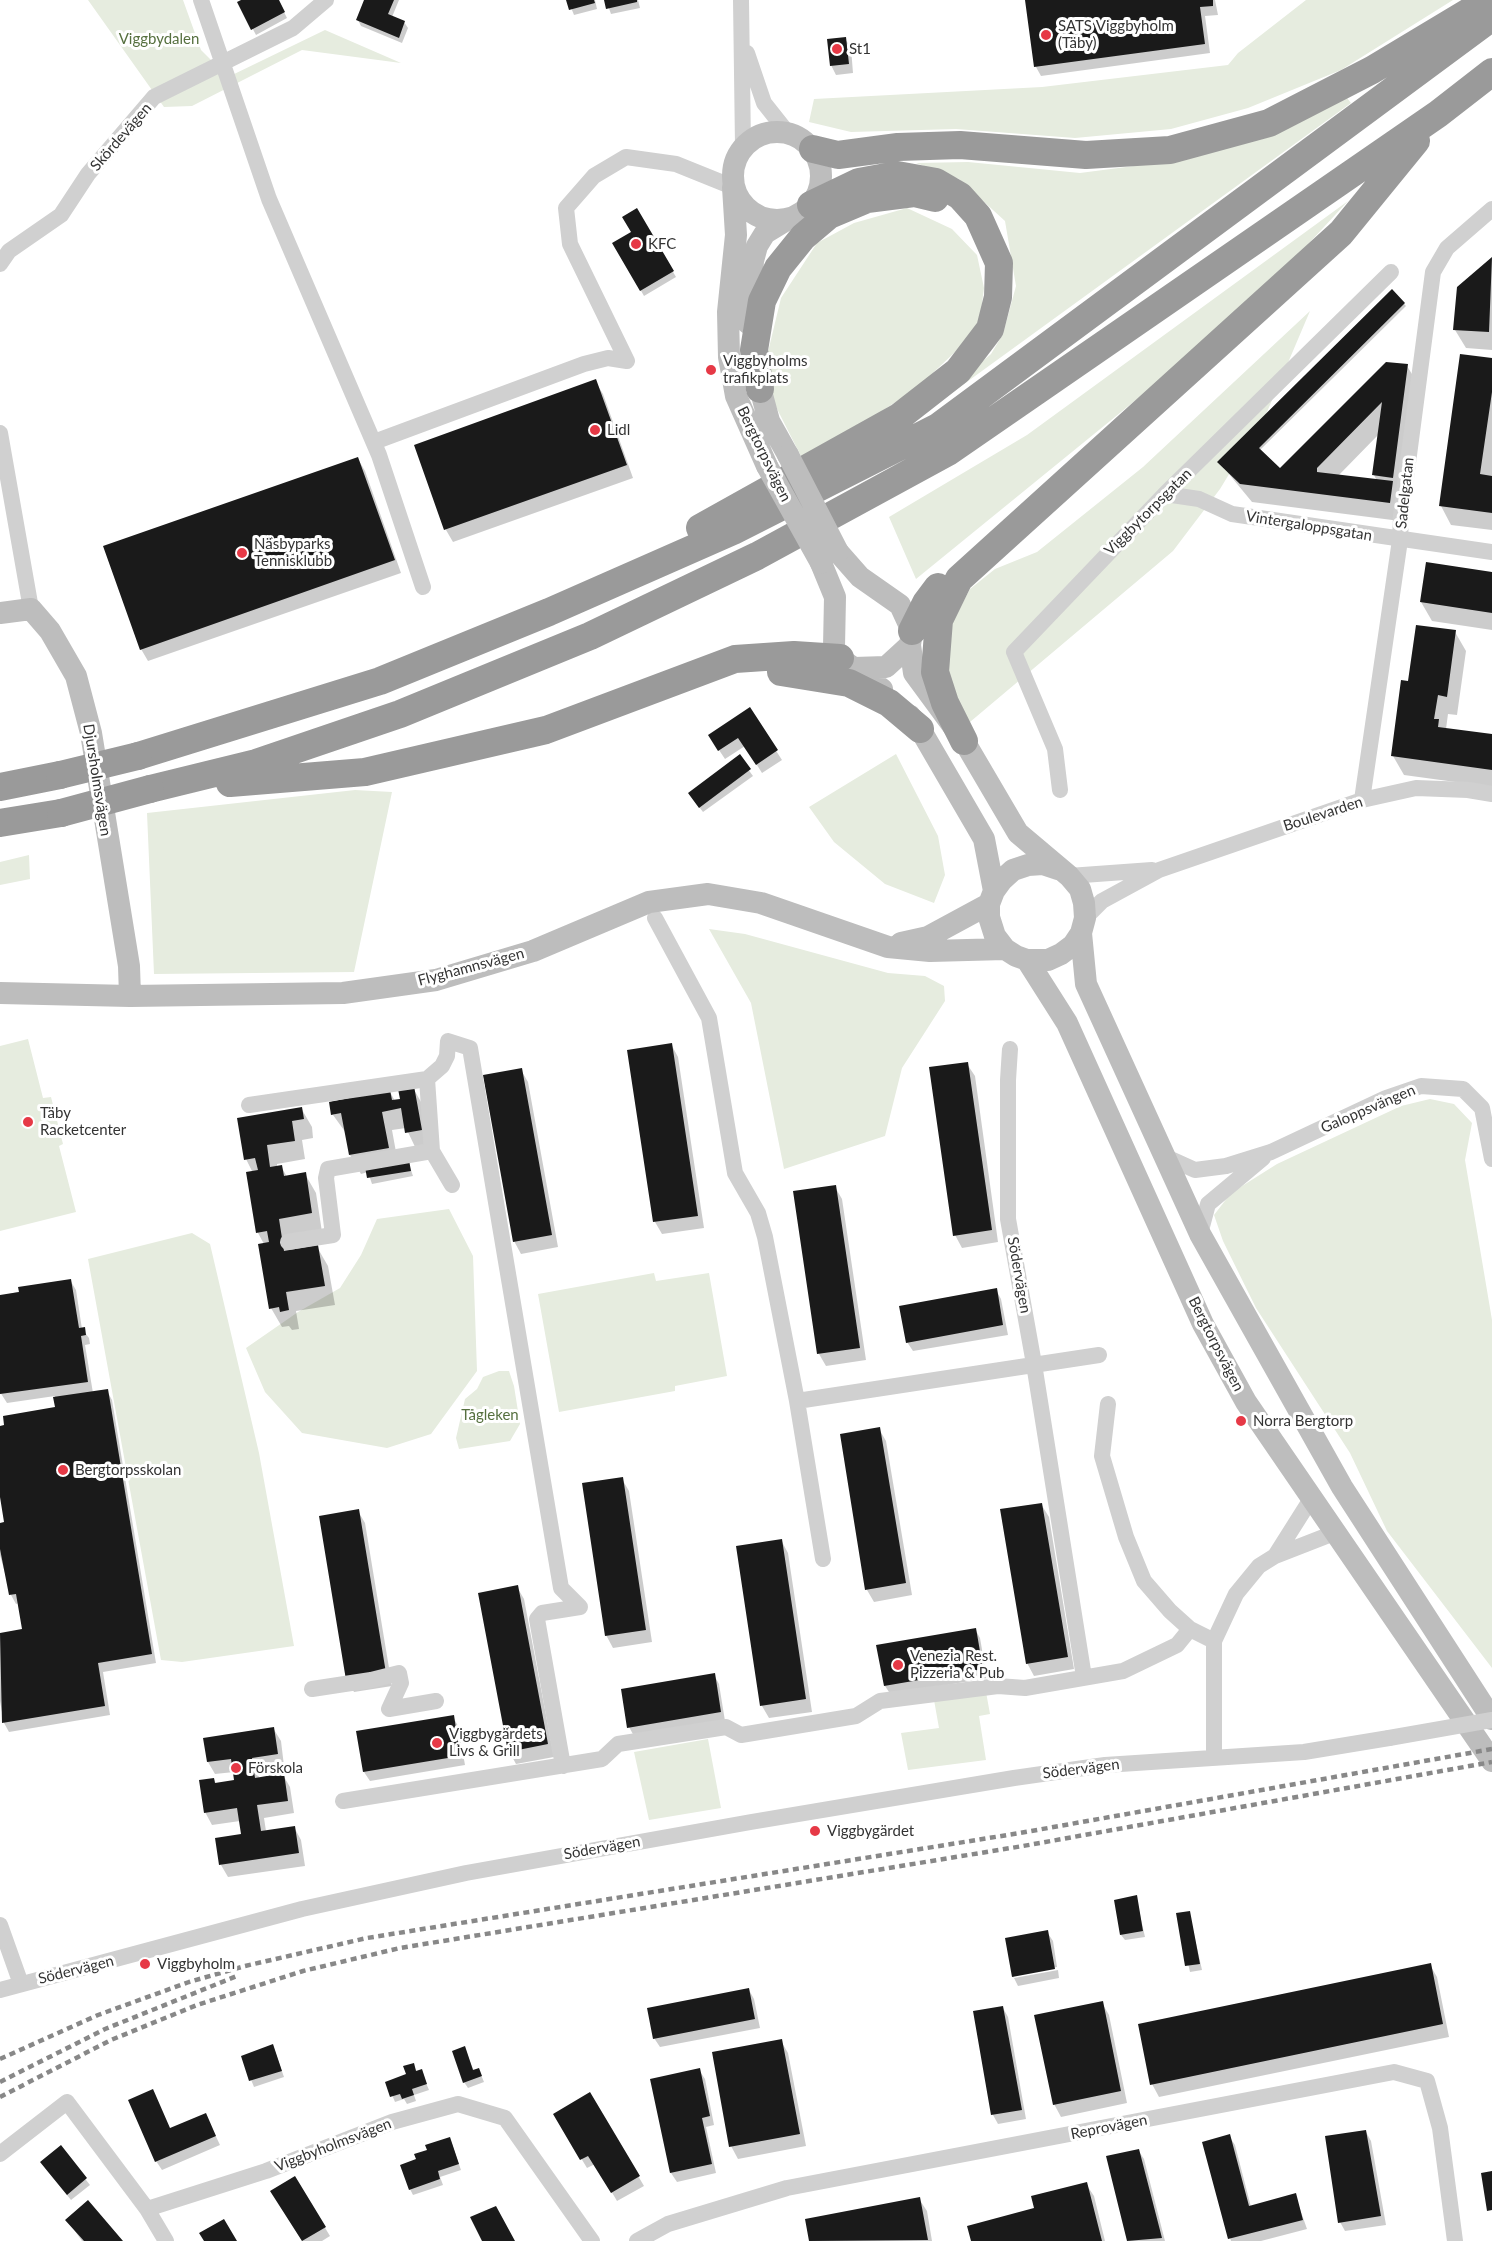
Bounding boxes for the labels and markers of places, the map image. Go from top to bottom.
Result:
place label: SATS Viggbyholm (Täby) [1058,17,1174,52]
marker: SATS Viggbyholm (Täby) [1039,28,1053,42]
place label: St1 [849,40,871,58]
marker: St1 [830,42,844,56]
place label: KFC [648,235,676,253]
marker: KFC [629,237,643,251]
place label: Viggbyholms trafikplats [723,352,808,387]
marker: Viggbyholms trafikplats [704,363,718,377]
place label: Lidl [607,421,630,439]
marker: Lidl [588,423,602,437]
place label: Näsbyparks Tennisklubb [254,535,332,570]
marker: Näsbyparks Tennisklubb [235,546,249,560]
place label: Täby Racketcenter [40,1104,126,1139]
marker: Täby Racketcenter [21,1115,35,1129]
place label: Norra Bergtorp [1253,1412,1353,1430]
marker: Norra Bergtorp [1234,1414,1248,1428]
place label: Bergtorpsskolan [75,1461,181,1479]
marker: Bergtorpsskolan [56,1463,70,1477]
place label: Venezia Rest. Pizzeria & Pub [910,1647,1004,1682]
marker: Venezia Rest. Pizzeria & Pub [891,1658,905,1672]
place label: Viggbygärdets Livs & Grill [449,1725,543,1760]
marker: Viggbygärdets Livs & Grill [430,1736,444,1750]
place label: Förskola [248,1759,303,1777]
marker: Förskola [229,1761,243,1775]
place label: Viggbygärdet [827,1822,914,1840]
marker: Viggbygärdet [808,1824,822,1838]
place label: Viggbyholm [157,1955,235,1973]
marker: Viggbyholm [138,1957,152,1971]

